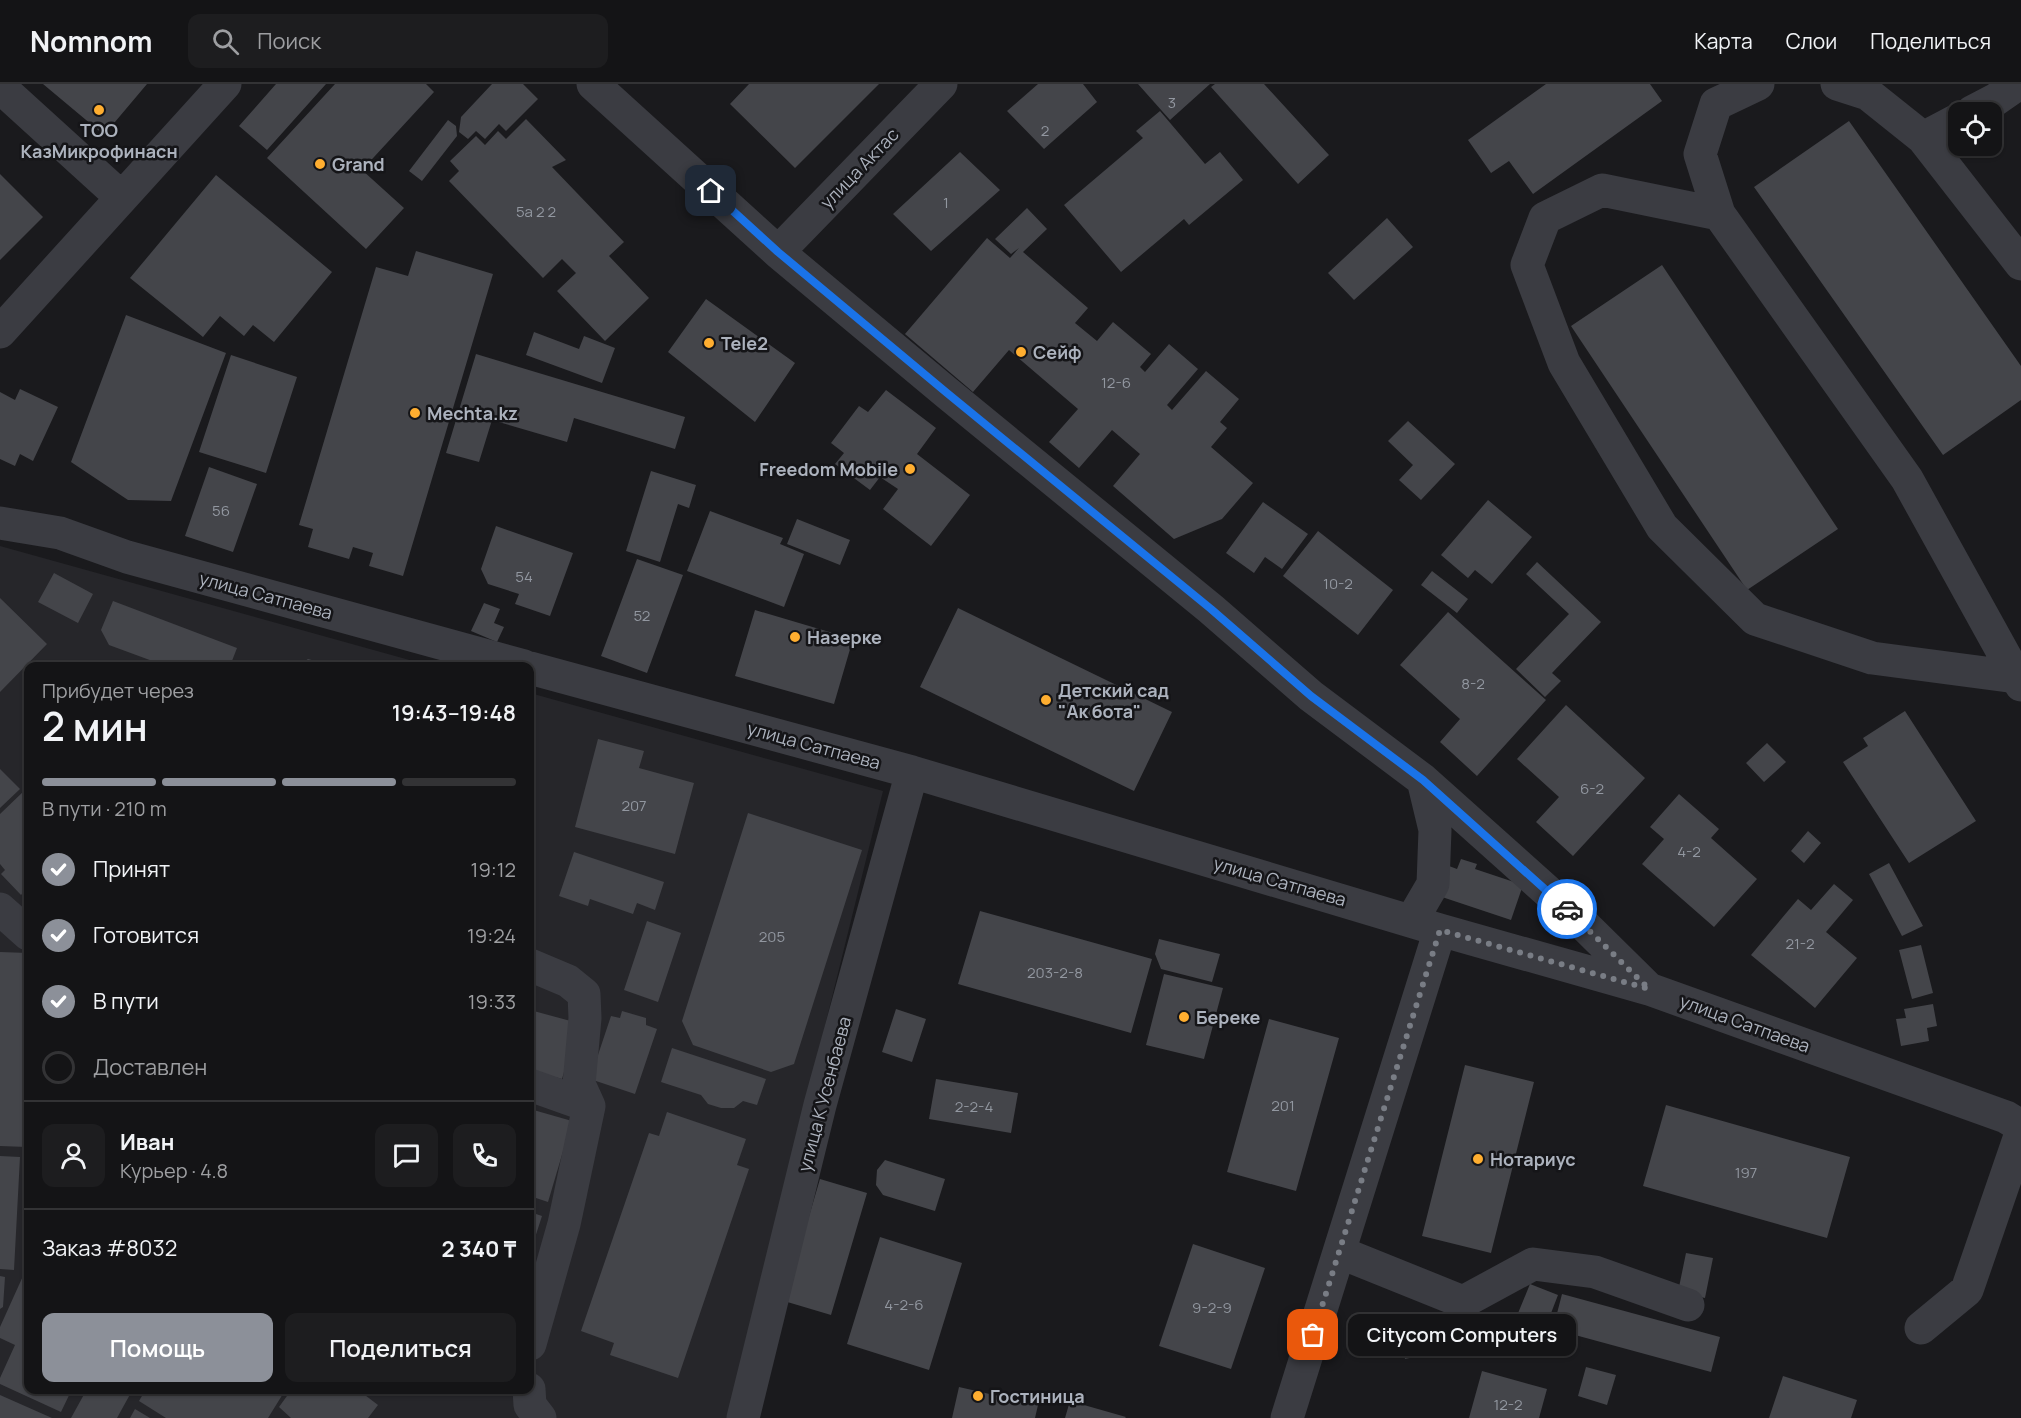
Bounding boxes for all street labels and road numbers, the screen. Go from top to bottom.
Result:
street label: улица Актас [814,122,904,214]
street label: улица Сатпаева [197,566,335,624]
street label: улица Сатпаева [745,716,883,774]
street label: улица Сатпаева [1211,851,1349,911]
street label: улица Сатпаева [1677,988,1813,1058]
street label: улица К Усенбаева [792,1014,856,1174]

